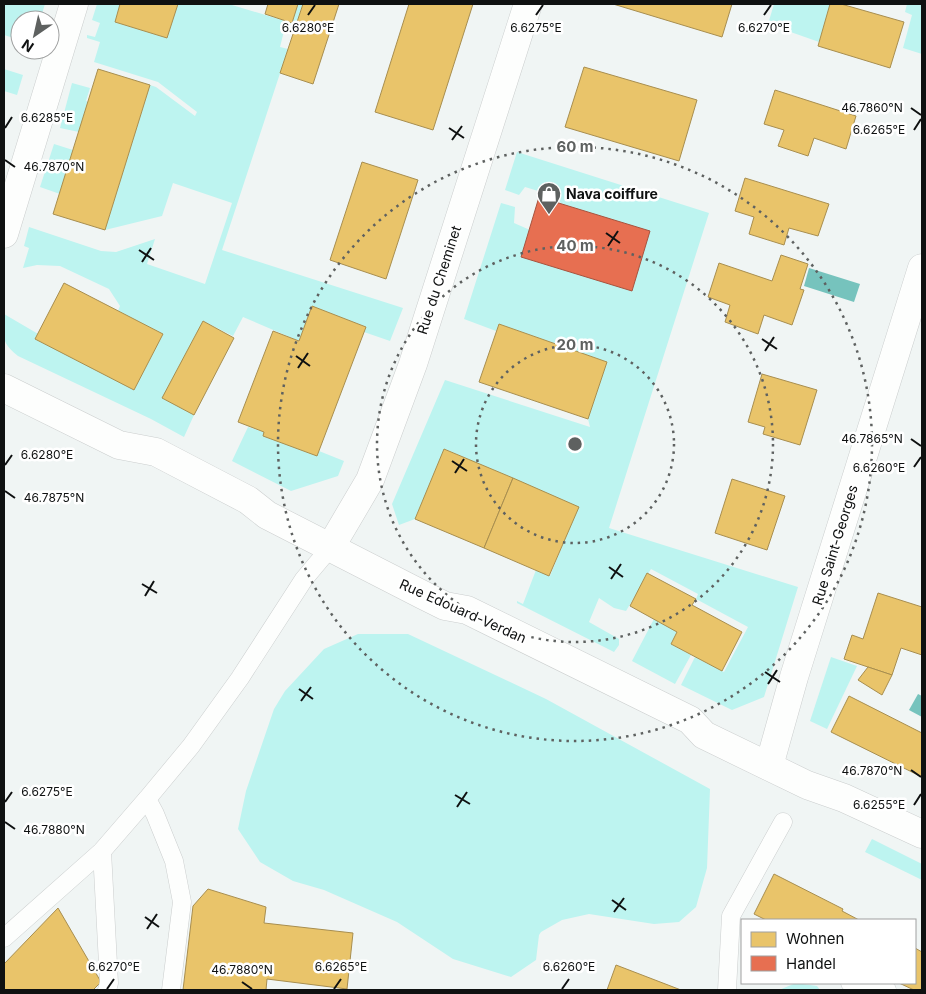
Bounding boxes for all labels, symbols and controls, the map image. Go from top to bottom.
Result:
north arrow [10,10,60,60]
text: 6.6280°E [282,20,334,35]
text: 6.6275°E [510,20,562,35]
text: 6.6270°E [738,20,790,35]
text: N [18,36,37,56]
text: 46.7860°N [841,100,903,115]
text: 6.6285°E [21,110,73,125]
text: 6.6265°E [853,122,905,137]
text: 60 m [556,137,594,156]
text: 46.7870°N [24,159,84,174]
shop icon: Nava coiffure [536,181,562,215]
place label: Nava coiffure [566,185,658,202]
street label: Rue du Cheminet [413,223,464,336]
text: 40 m [556,236,594,255]
text: 20 m [557,335,593,354]
text: 46.7865°N [841,431,903,446]
centre of rings [566,435,584,453]
text: 6.6280°E [21,447,73,462]
text: 6.6260°E [853,460,905,475]
street label: Rue Saint-Georges [808,483,861,607]
text: 46.7875°N [24,490,84,505]
street label: Rue Edouard-Verdan [397,575,529,646]
text: 46.7870°N [842,763,902,778]
text: 6.6275°E [21,784,73,799]
text: 6.6255°E [853,797,905,812]
text: 46.7880°N [23,822,85,837]
legend [741,919,916,984]
text: Wohnen [786,929,844,948]
text: Handel [786,954,836,973]
text: 6.6270°E [88,959,140,974]
text: 6.6265°E [315,959,367,974]
text: 6.6260°E [543,959,595,974]
text: 46.7880°N [211,962,273,977]

